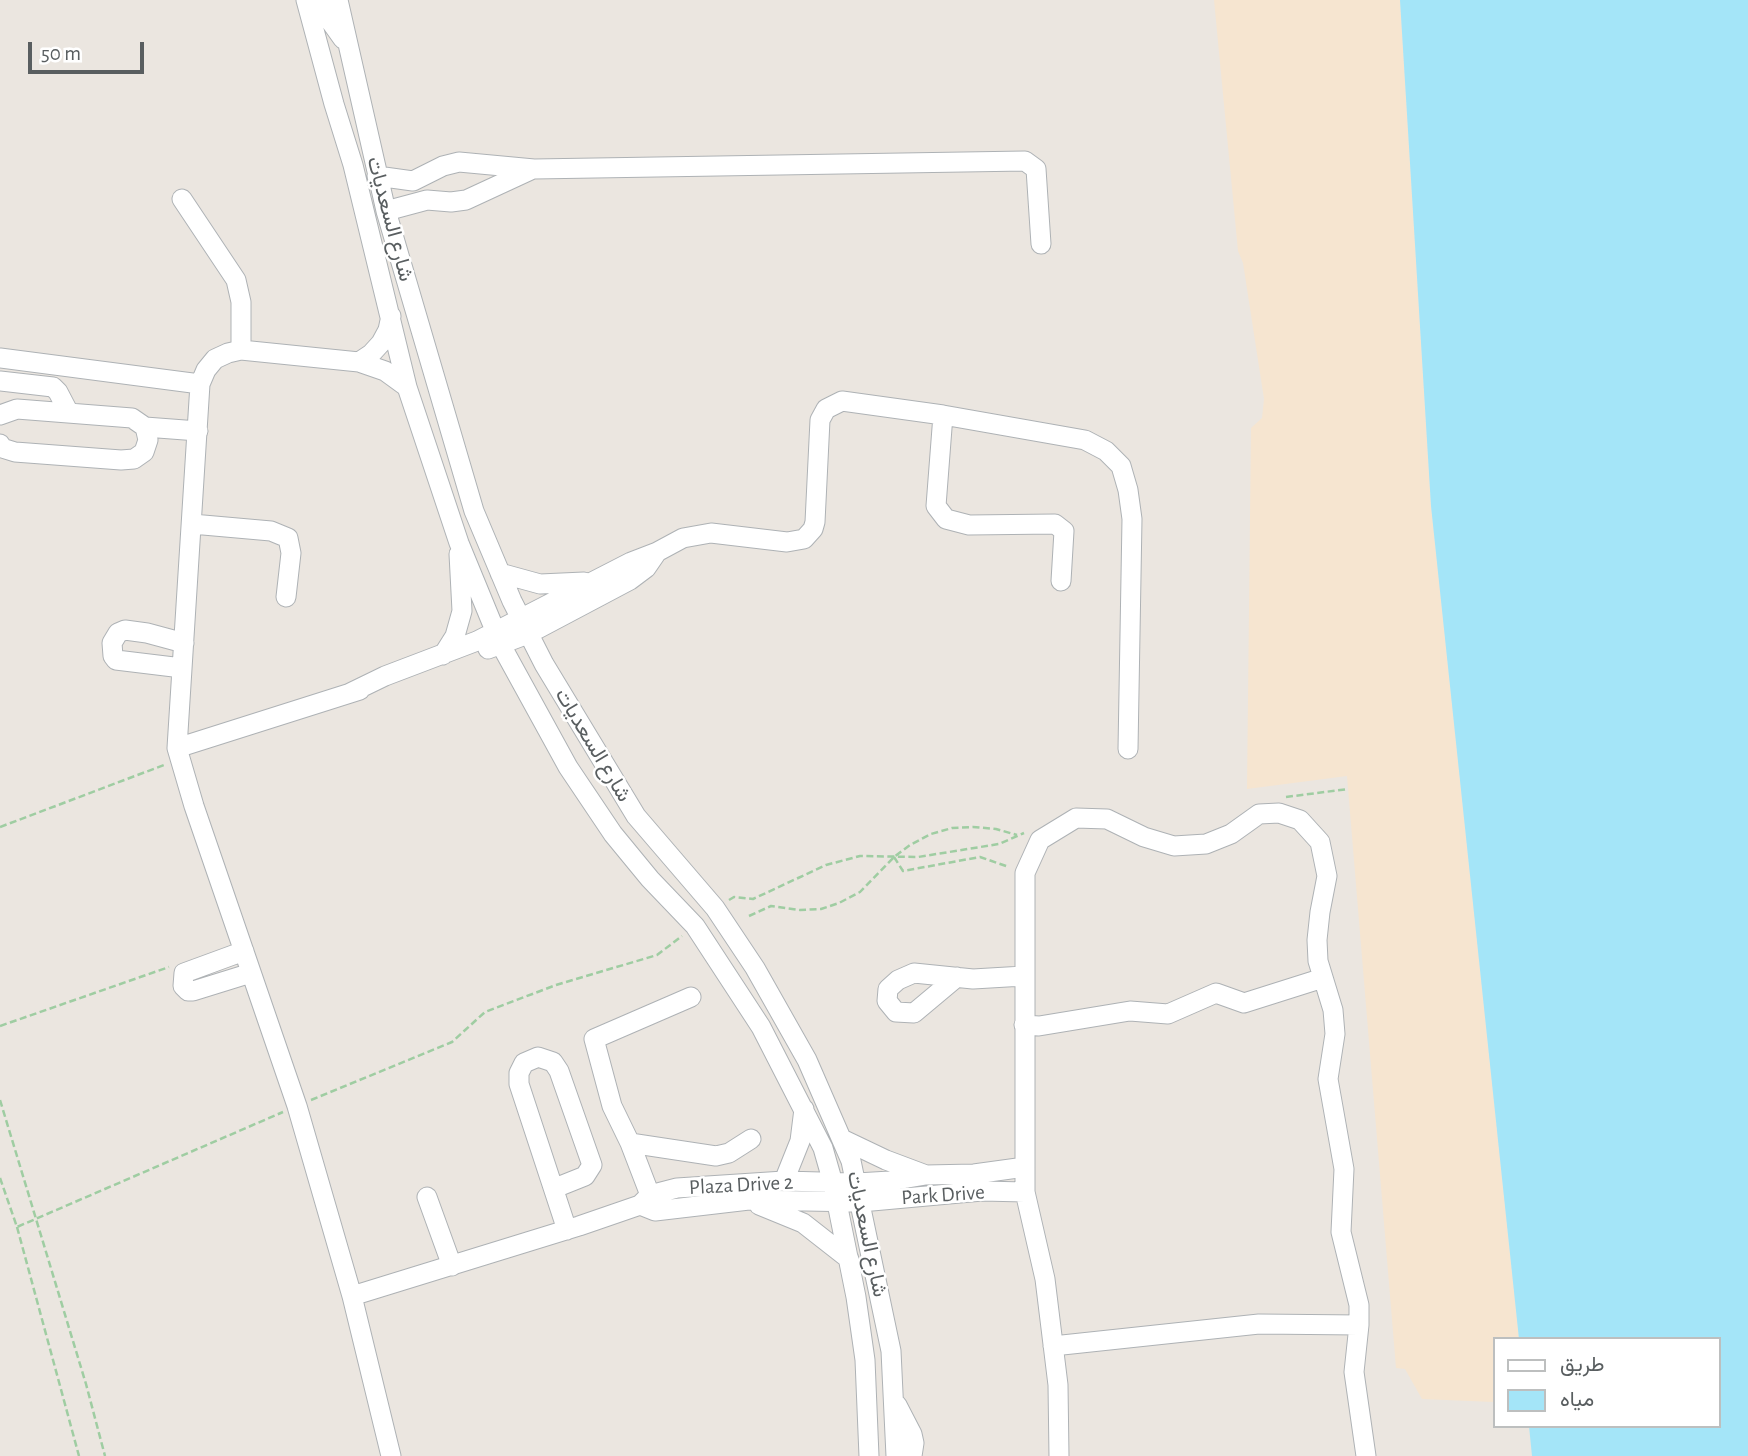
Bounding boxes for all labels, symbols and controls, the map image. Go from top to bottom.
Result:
scale bar [32,28,147,72]
text: 50 m [41,43,81,64]
street label: شارع السعديات [361,154,419,284]
street label: شارع السعديات [549,684,637,806]
street label: شارع السعديات [841,1169,893,1299]
street label: Plaza Drive 2 [688,1170,794,1200]
street label: Park Drive [901,1180,985,1210]
legend [1492,1337,1720,1428]
text: طريق [1560,1354,1605,1375]
text: مياه [1560,1389,1594,1410]

